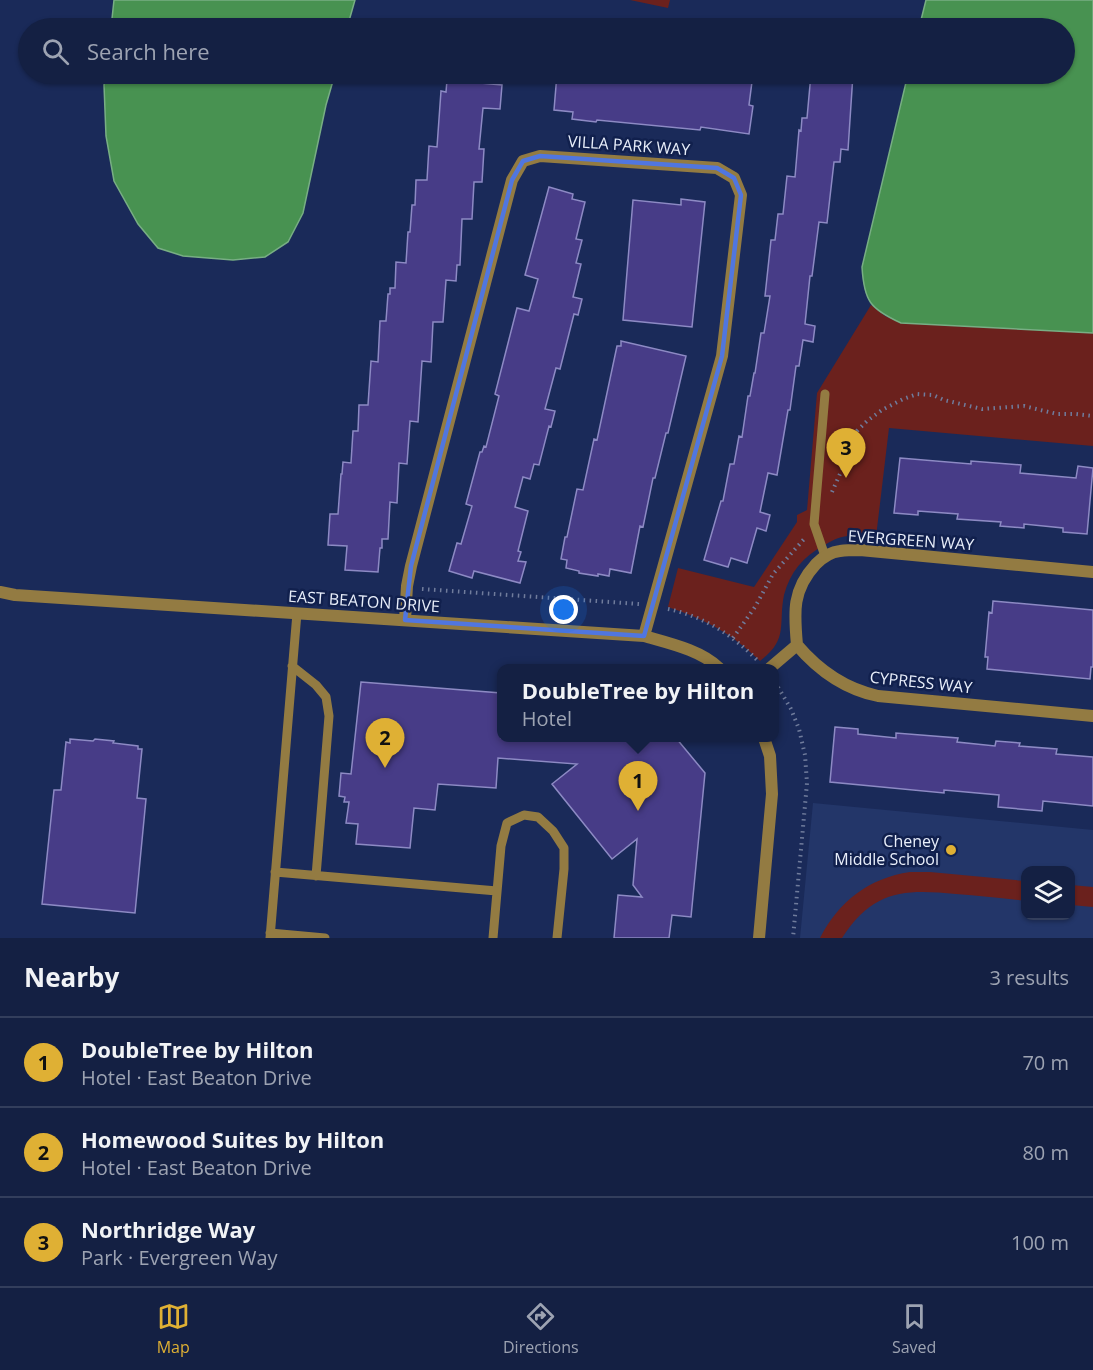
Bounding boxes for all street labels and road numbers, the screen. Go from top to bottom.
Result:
street label: VILLA PARK WAY [567,130,691,160]
street label: EVERGREEN WAY [847,525,975,555]
street label: EAST BEATON DRIVE [287,585,441,617]
street label: CYPRESS WAY [869,666,973,698]

